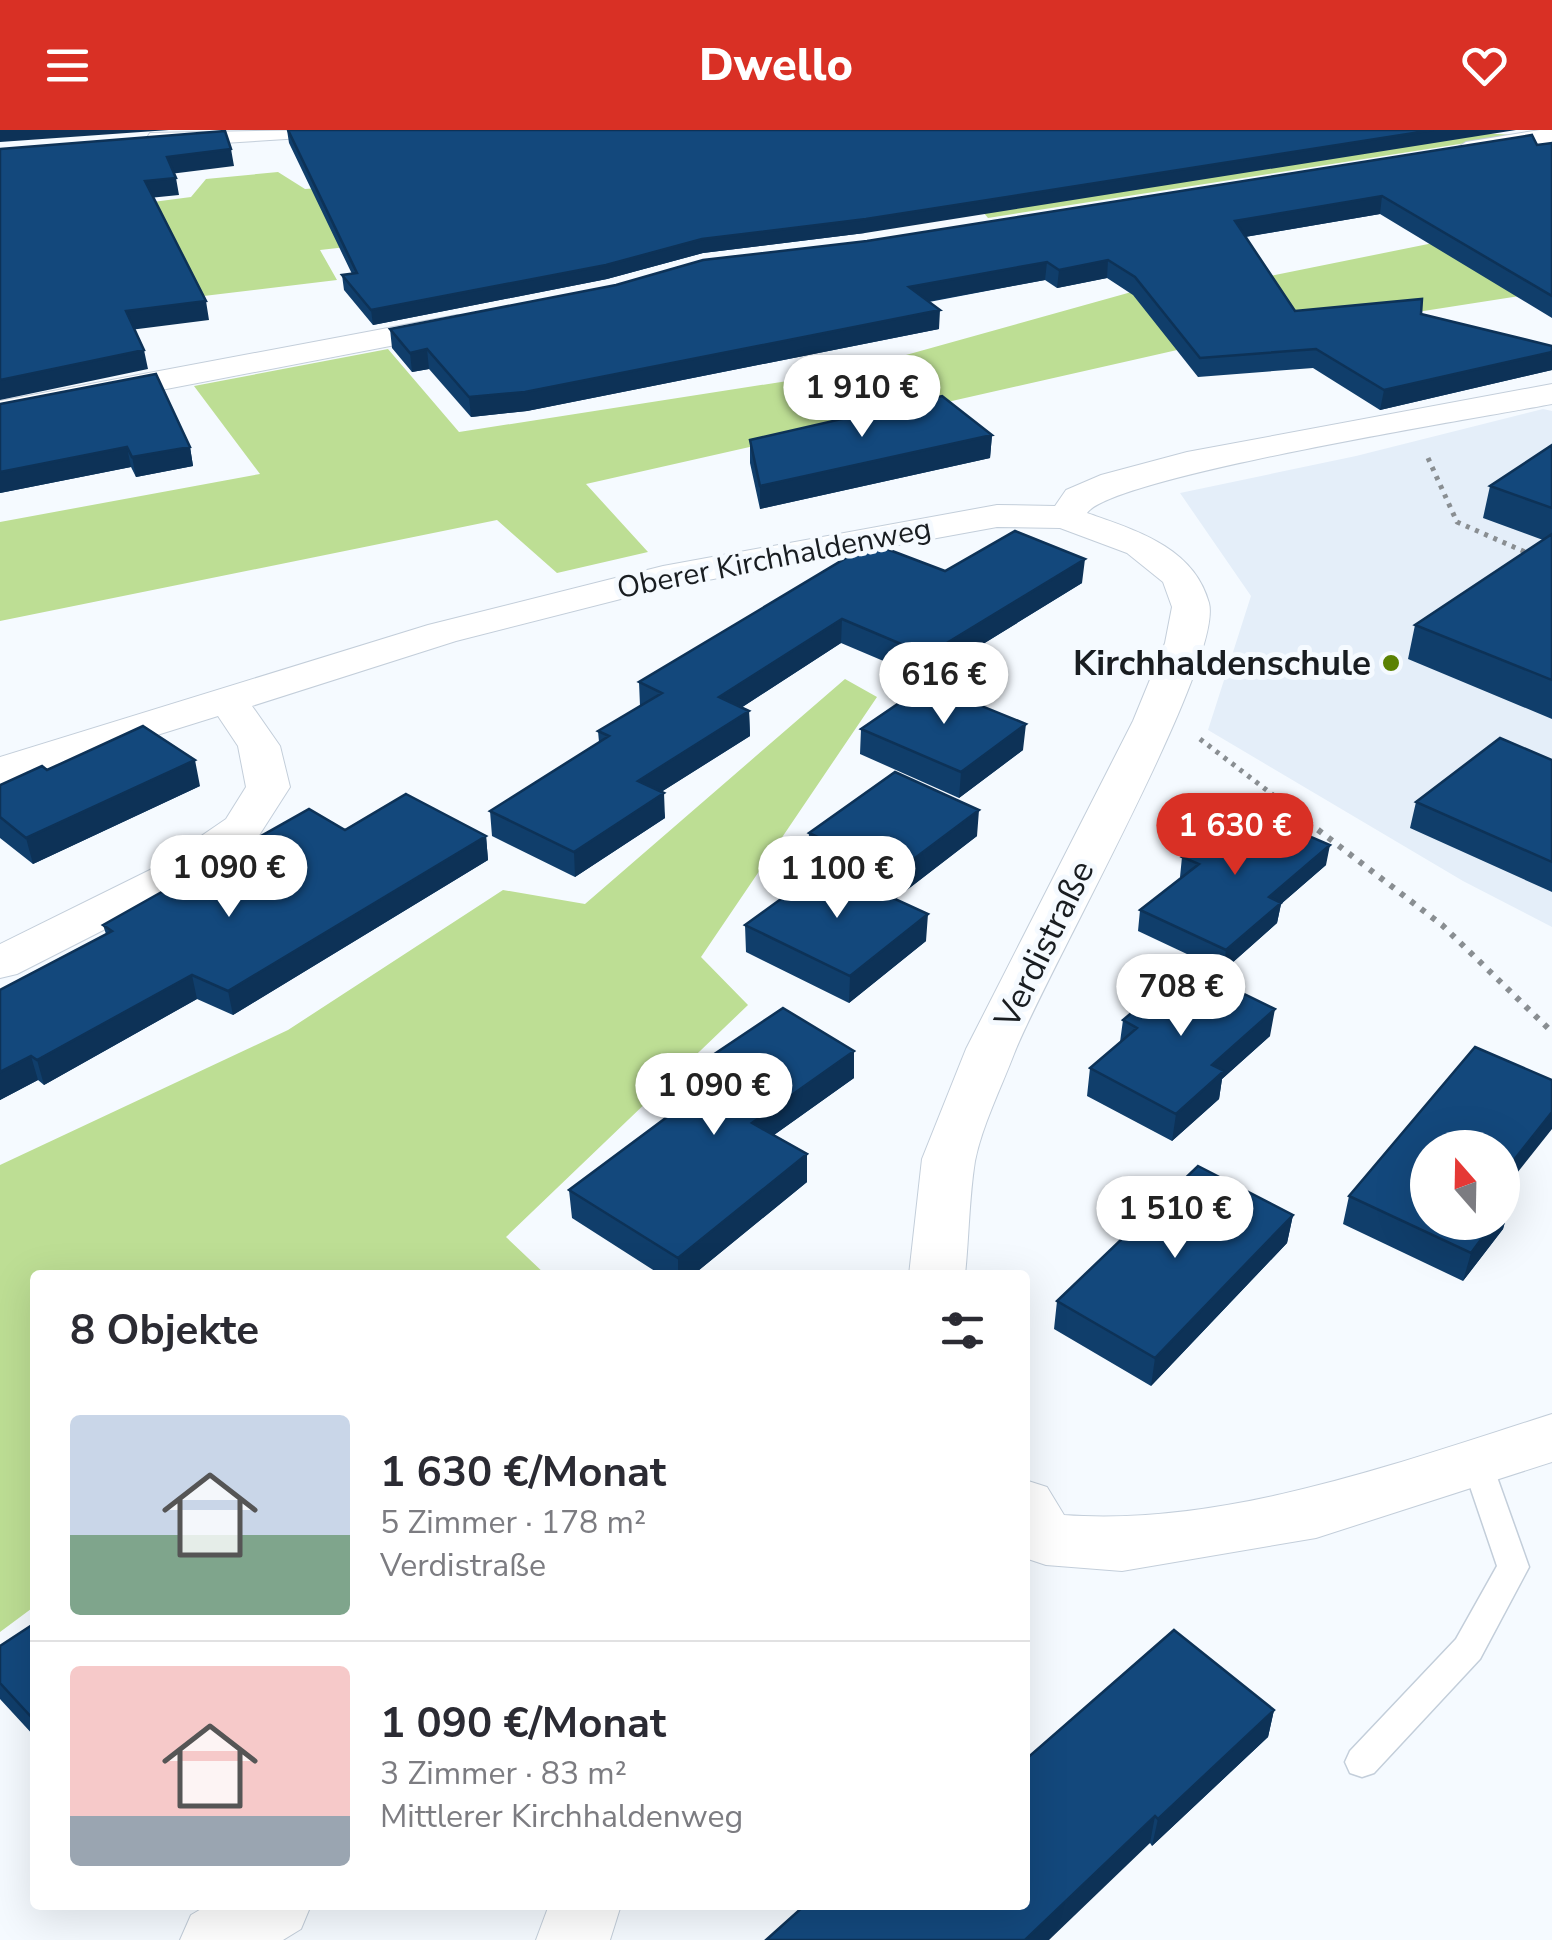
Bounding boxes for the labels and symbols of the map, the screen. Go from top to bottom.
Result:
pin: 1 910 € [770,355,954,440]
street label: Oberer Kirchhaldenweg [614,508,935,609]
place label: Kirchhaldenschule [1073,640,1371,687]
pin: 616 € [874,642,1014,727]
marker: Kirchhaldenschule [1380,652,1402,674]
pin: 1 630 € [1143,793,1327,878]
pin: 1 090 € [137,835,321,920]
pin: 1 100 € [745,836,929,921]
street label: Verdistraße [983,852,1105,1037]
pin: 708 € [1111,954,1251,1039]
pin: 1 090 € [622,1053,806,1138]
north arrow [1410,1130,1520,1240]
pin: 1 510 € [1083,1176,1267,1261]

